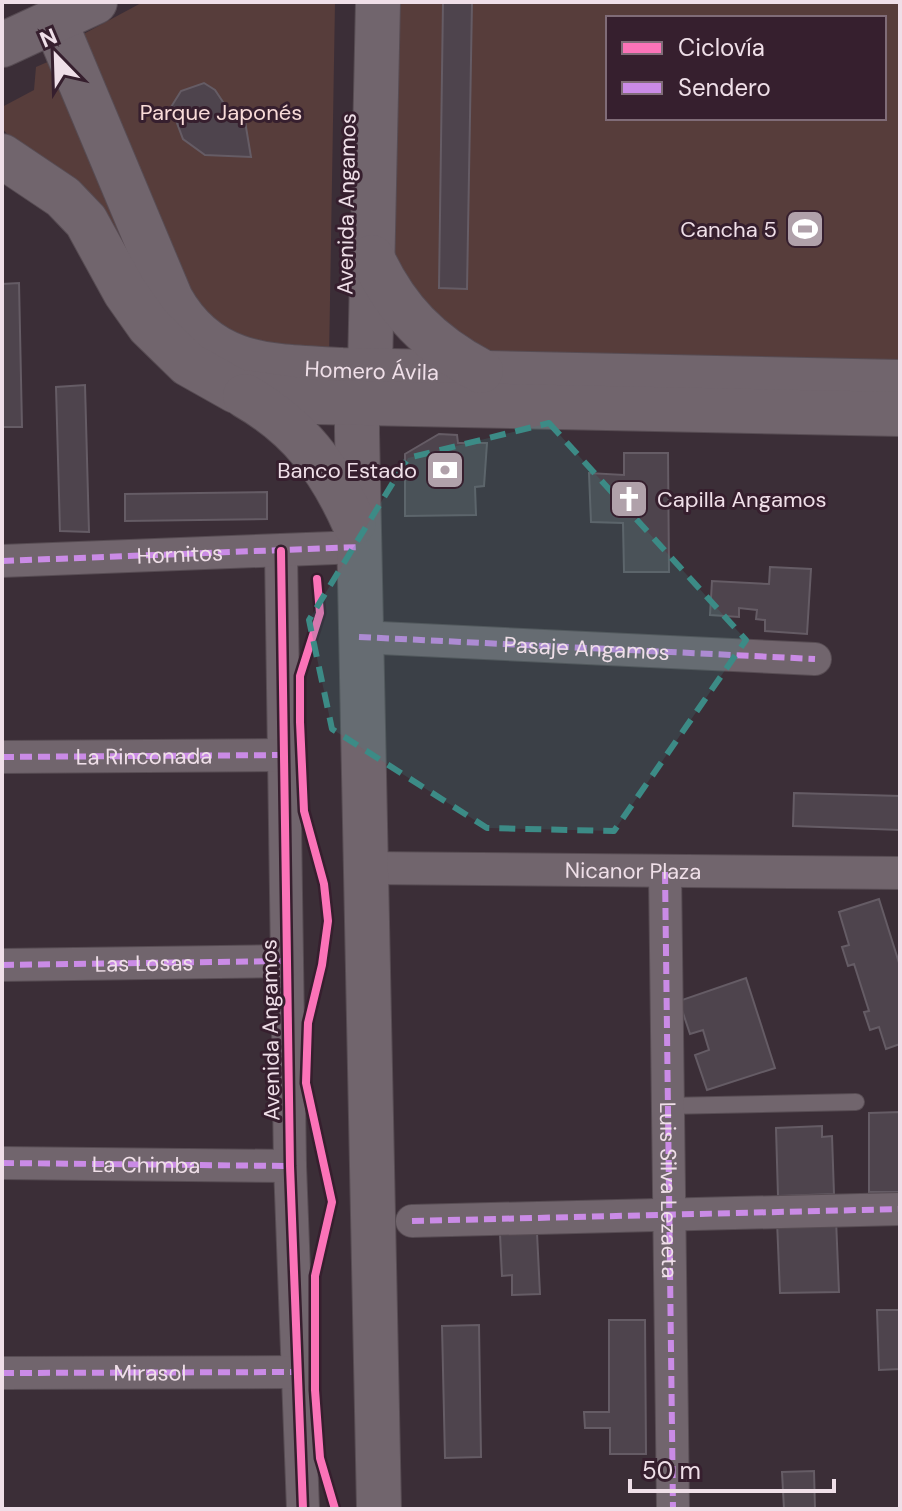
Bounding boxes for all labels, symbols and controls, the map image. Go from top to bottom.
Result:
north arrow [16,16,96,96]
legend [606,16,886,120]
text: N [35,22,61,55]
text: Ciclovía [678,32,765,63]
text: Sendero [678,72,771,103]
park label: Parque Japonés [140,98,302,127]
street label: Avenida Angamos [330,113,363,295]
sports icon: Cancha 5 [784,208,826,250]
place label: Cancha 5 [680,215,777,244]
street label: Homero Ávila [304,354,439,387]
bank icon: Banco Estado [424,449,466,491]
place label: Banco Estado [277,456,417,485]
church icon: Capilla Angamos [608,478,650,520]
place label: Capilla Angamos [657,485,827,514]
street label: Hornitos [136,538,224,571]
street label: Pasaje Angamos [503,630,670,667]
street label: La Rinconada [76,742,212,771]
street label: Nicanor Plaza [565,856,701,886]
street label: Avenida Angamos [254,939,287,1121]
street label: Las Losas [94,948,194,979]
street label: Luis Silva Lezaeta [653,1101,684,1278]
street label: La Chimba [92,1150,200,1180]
street label: Mirasol [113,1358,187,1388]
scale bar [630,1443,834,1493]
text: 50 m [642,1455,701,1486]

